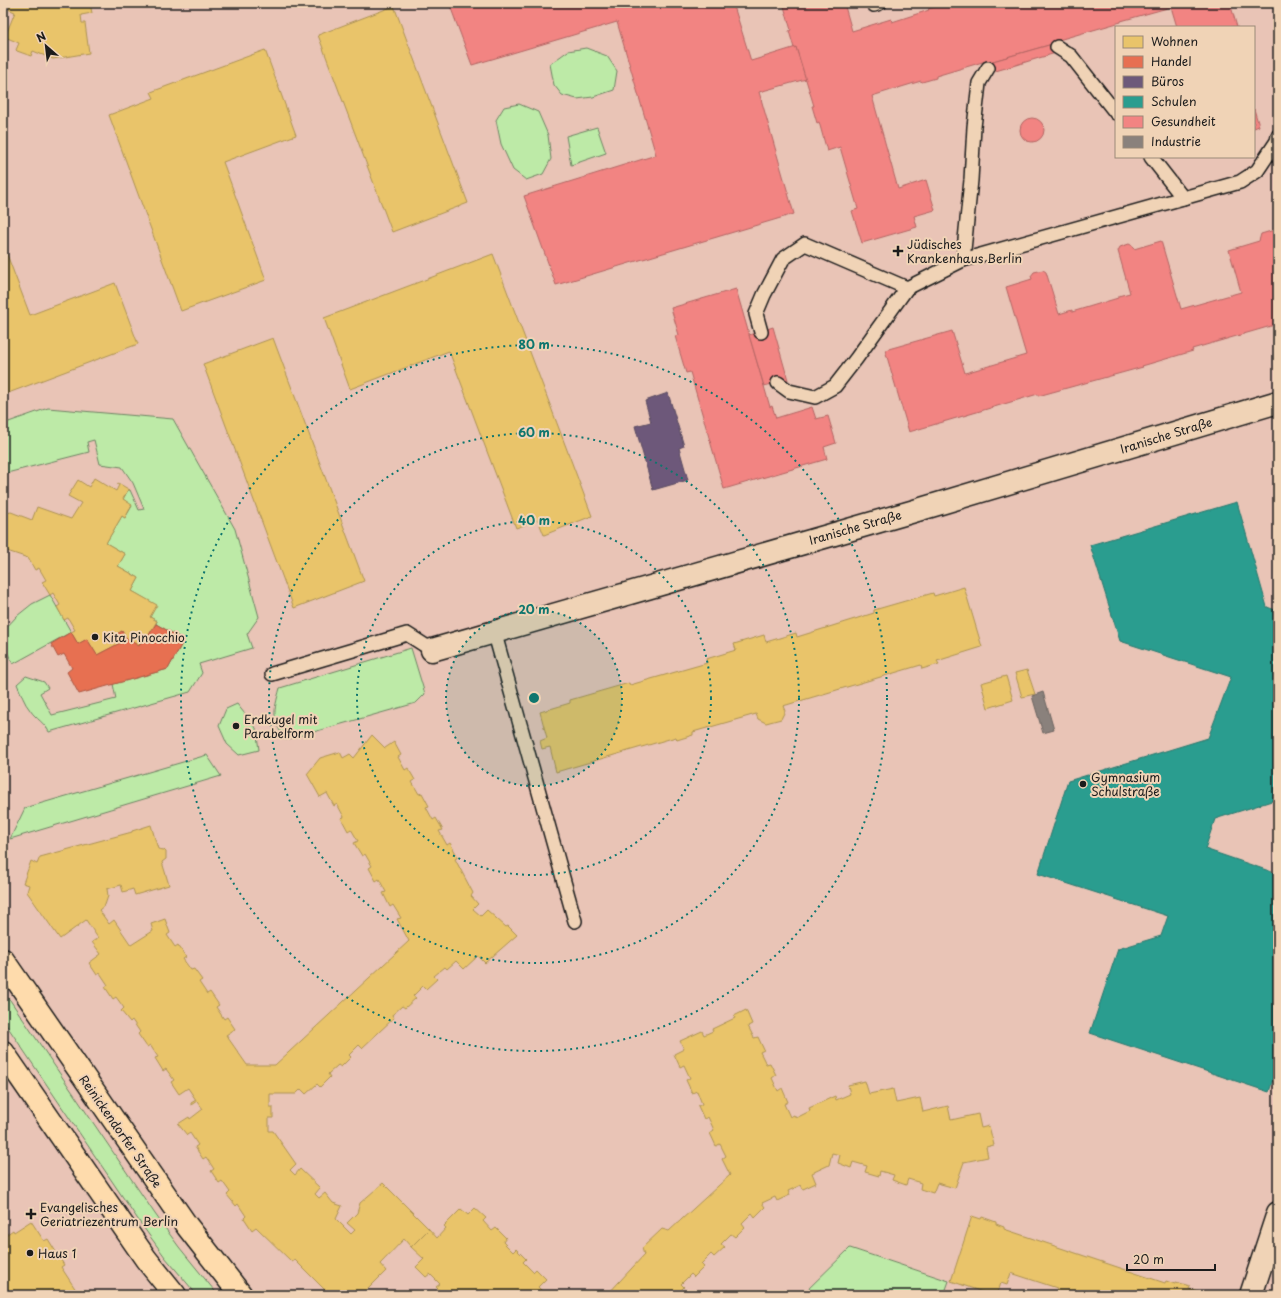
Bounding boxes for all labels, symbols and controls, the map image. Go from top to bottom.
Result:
north arrow [26,26,66,66]
legend [1115,26,1255,158]
text: N [33,27,49,46]
text: Wohnen [1151,32,1198,50]
text: Handel [1151,52,1191,70]
text: Büros [1151,72,1184,90]
text: Schulen [1151,92,1196,110]
text: Gesundheit [1151,112,1216,130]
text: Industrie [1151,132,1201,150]
place label: Jüdisches Krankenhaus Berlin [907,235,1022,267]
marker: Jüdisches Krankenhaus Berlin [892,245,904,257]
text: 80 m [518,335,550,353]
street label: Iranische Straße [1118,412,1214,458]
text: 60 m [518,423,550,441]
street label: Iranische Straße [807,505,903,549]
text: 40 m [518,511,550,529]
text: 20 m [518,600,550,618]
place label: Kita Pinocchio [103,628,185,646]
marker: Kita Pinocchio [90,632,100,642]
centre of rings [527,691,541,705]
place label: Erdkugel mit Parabelform [244,710,318,742]
marker: Erdkugel mit Parabelform [231,721,241,731]
place label: Gymnasium Schulstraße [1091,768,1160,800]
marker: Gymnasium Schulstraße [1078,779,1088,789]
street label: Reinickendorfer Straße [75,1071,167,1191]
place label: Evangelisches Geriatriezentrum Berlin [40,1198,178,1230]
marker: Evangelisches Geriatriezentrum Berlin [25,1208,37,1220]
place label: Haus 1 [38,1244,76,1262]
scale bar [1127,1246,1215,1272]
marker: Haus 1 [25,1248,35,1258]
text: 20 m [1133,1250,1164,1268]

